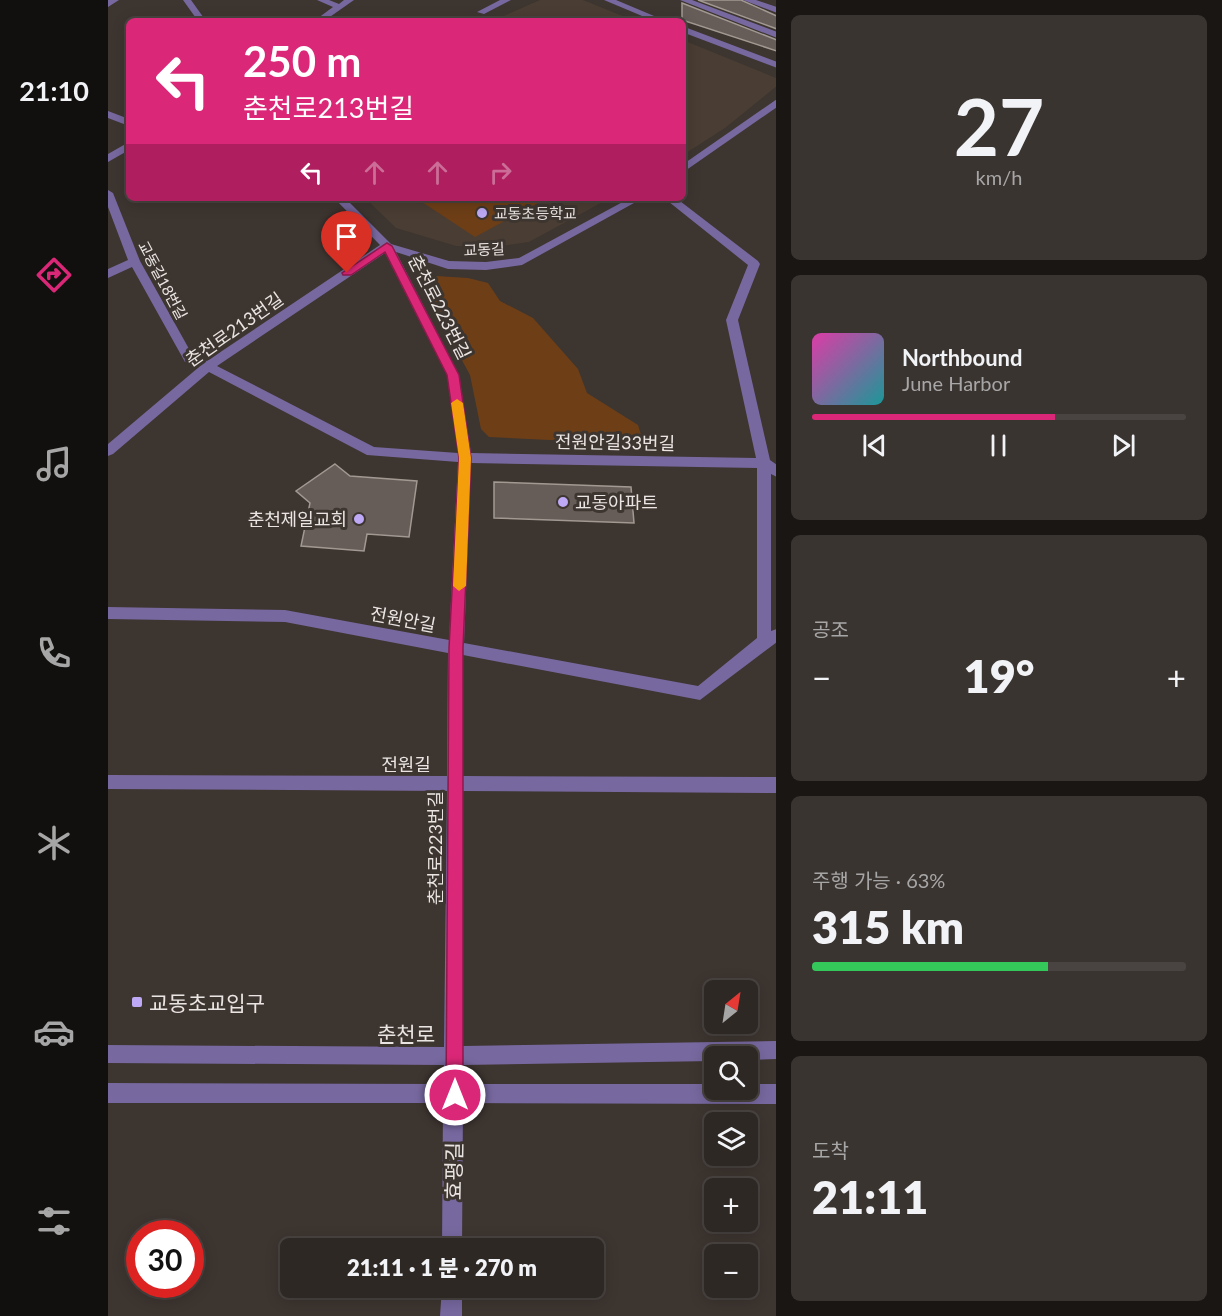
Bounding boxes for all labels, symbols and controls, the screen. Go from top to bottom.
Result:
text: 250 m [243,36,361,86]
icon: left [144,42,222,120]
text: 21:10 [19,74,89,107]
text: 27 [954,79,1044,173]
text: 춘천로213번길 [243,91,414,124]
icon: left [295,156,328,189]
icon: ahead [358,156,391,189]
icon: ahead [421,156,454,189]
icon: right [484,156,517,189]
text: km/h [976,165,1022,189]
place label: 교동초등학교 [494,204,577,222]
marker: 교동초등학교 [475,206,489,220]
pin [321,211,372,273]
icon: arrive [330,220,363,253]
street label: 교동길18번길 [135,238,191,322]
street label: 교동길 [463,239,505,259]
street label: 춘천로223번길 [404,251,476,363]
icon: directions [33,254,75,296]
street label: 춘천로213번길 [181,287,287,371]
text: Northbound [902,344,1022,371]
text: June Harbor [902,371,1010,395]
icon: previous [858,429,891,462]
icon: pause [982,429,1015,462]
icon: next [1107,429,1140,462]
street label: 전원안길33번길 [555,430,675,454]
icon: music [33,443,75,485]
place label: 교동아파트 [575,491,658,513]
marker: 교동아파트 [556,495,570,509]
place label: 춘천제일교회 [248,508,347,530]
marker: 춘천제일교회 [352,512,366,526]
street label: 전원안길 [368,602,438,636]
text: 공조 [812,617,849,641]
icon: phone [33,632,75,674]
text: 19° [964,649,1034,703]
text: − [812,657,831,697]
text: + [1167,657,1186,697]
street label: 전원길 [381,753,431,775]
street label: 춘천로223번길 [424,791,446,905]
icon: climate [33,822,75,864]
text: 주행 가능 · 63% [812,868,945,892]
text: 315 km [812,900,964,954]
north arrow [704,980,758,1034]
map controls [704,980,758,1298]
place label: 교동초교입구 [149,990,265,1015]
marker: 교동초교입구 [130,995,144,1009]
icon: car [33,1011,75,1053]
street label: 춘천로 [377,1021,435,1046]
button: search [704,1046,758,1100]
position arrow [423,1063,487,1127]
button: layers [704,1112,758,1166]
text: 도착 [812,1138,849,1162]
street label: 효평길 [440,1142,466,1200]
text: 21:11 [812,1170,928,1224]
button: + [704,1178,758,1232]
icon: filters [33,1200,75,1242]
speed limit sign: 30 [126,1220,204,1298]
button: − [704,1244,758,1298]
text: 21:11 · 1 분 · 270 m [347,1254,537,1281]

